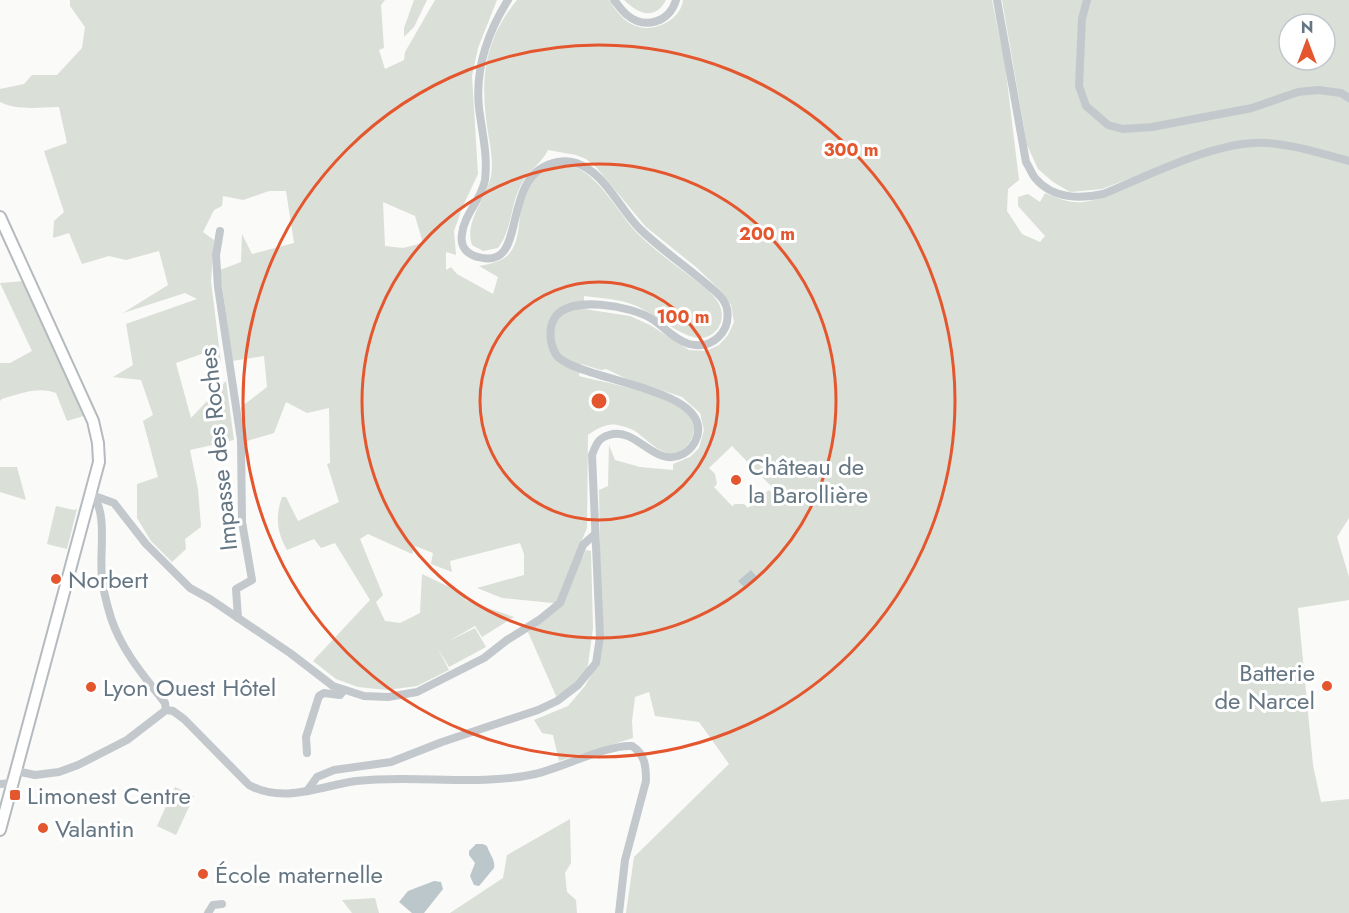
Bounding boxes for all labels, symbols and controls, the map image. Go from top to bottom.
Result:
north arrow [1277,12,1337,72]
text: N [1301,16,1313,39]
text: 300 m [823,137,879,163]
text: 200 m [739,221,795,247]
text: 100 m [656,304,710,330]
street label: Impasse des Roches [190,346,246,552]
centre of rings [589,391,609,411]
place label: Château de la Barollière [748,449,868,512]
marker: Château de la Barollière [729,473,743,487]
place label: Norbert [68,562,148,597]
marker: Norbert [49,572,63,586]
place label: Batterie de Narcel [1214,655,1315,718]
place label: Lyon Ouest Hôtel [103,670,276,705]
marker: Batterie de Narcel [1320,679,1334,693]
marker: Lyon Ouest Hôtel [84,680,98,694]
place label: Limonest Centre [27,778,191,813]
marker: Limonest Centre [8,788,22,802]
place label: Valantin [55,811,134,846]
marker: Valantin [36,821,50,835]
place label: École maternelle [215,857,383,892]
marker: École maternelle [196,867,210,881]

